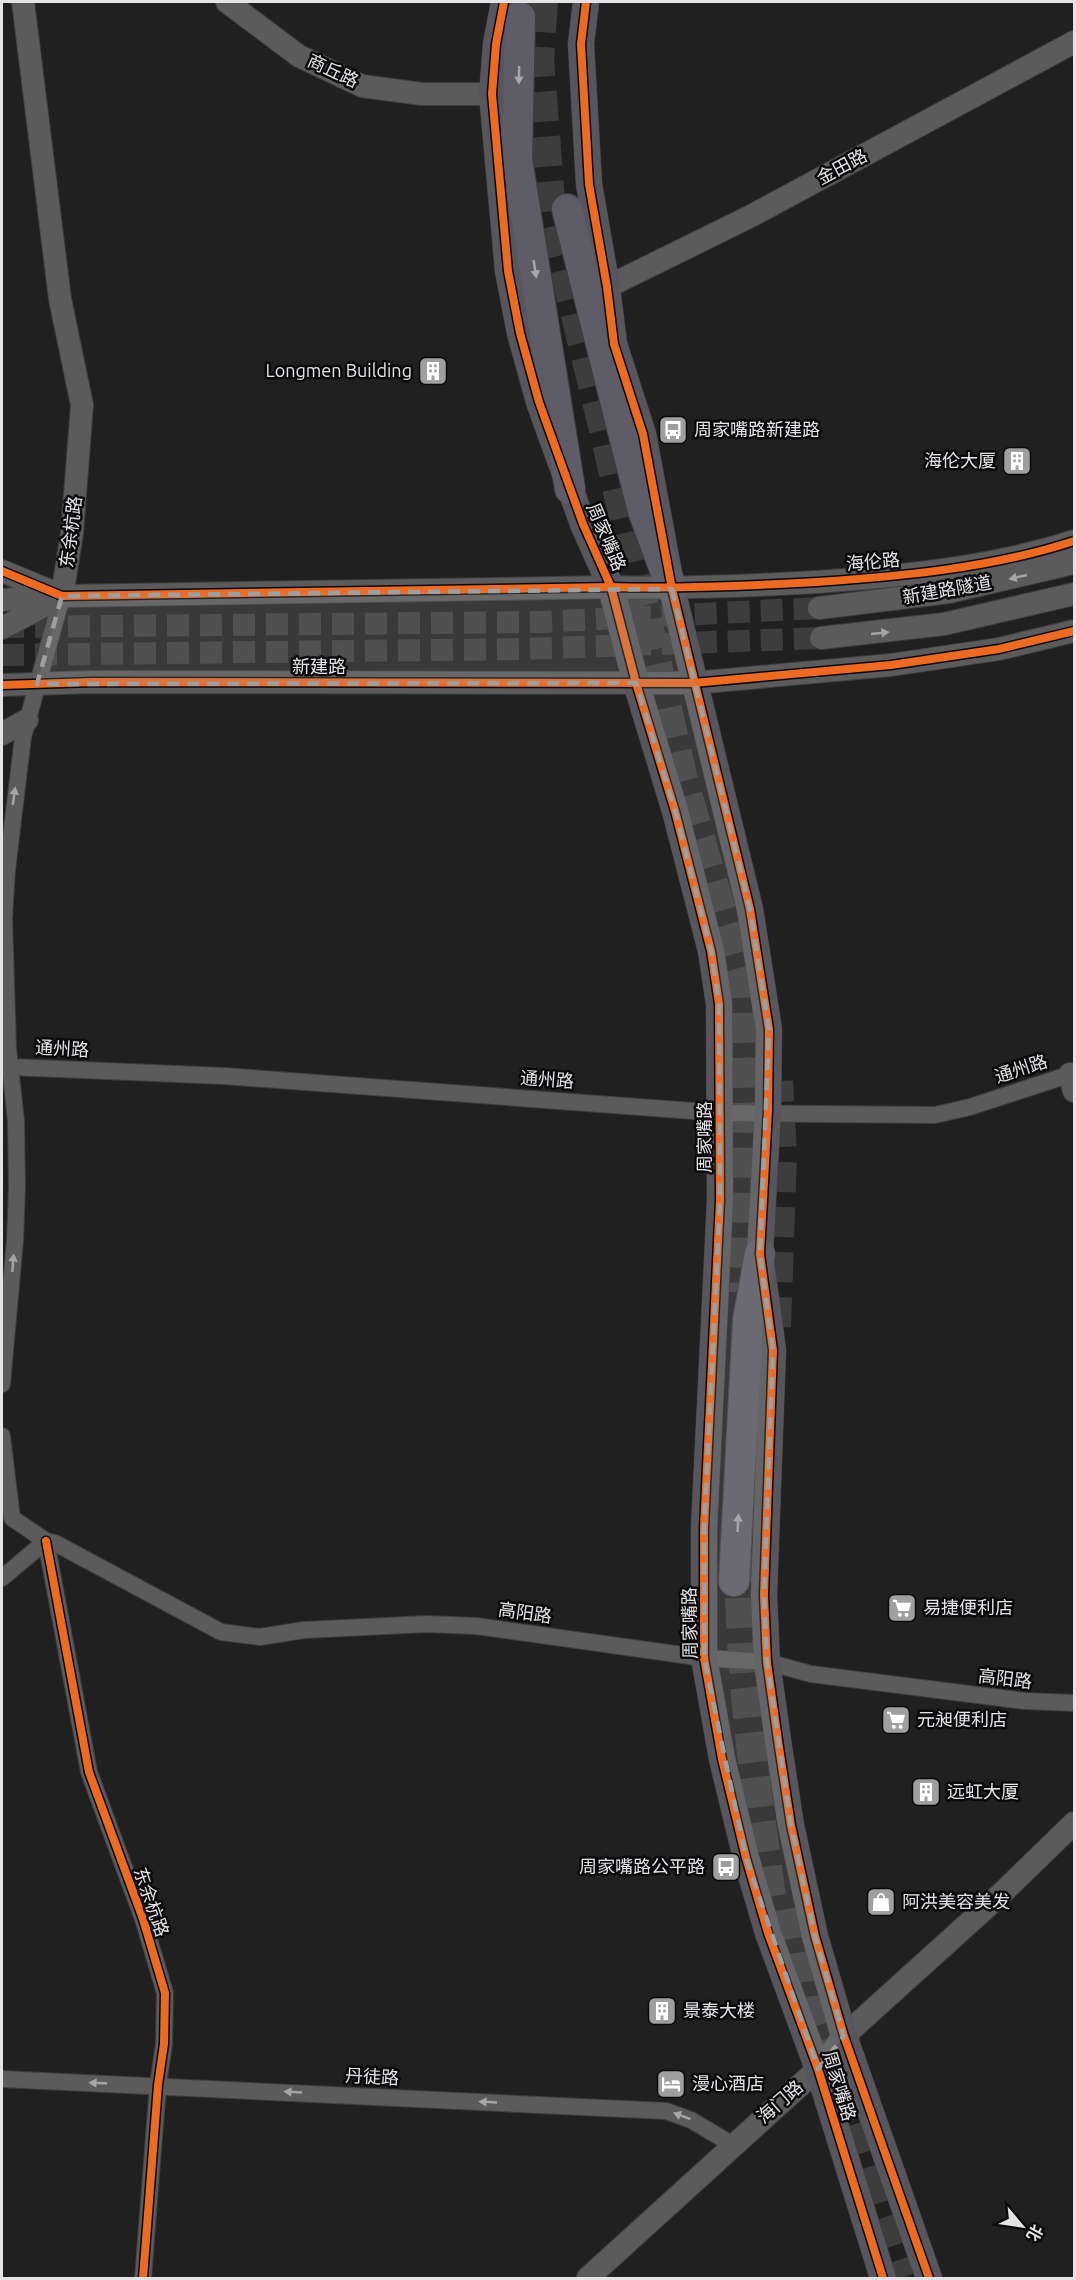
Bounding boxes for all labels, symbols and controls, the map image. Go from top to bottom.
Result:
street label: 商丘路 [305,50,362,91]
one-way arrow [514,66,524,85]
street label: 金田路 [813,145,870,188]
one-way arrow [531,259,540,278]
building icon: Longmen Building [417,355,449,387]
place label: Longmen Building [265,360,412,380]
bus stop icon: 周家嘴路新建路 [657,414,689,446]
place label: 周家嘴路新建路 [694,419,820,439]
building icon: 海伦大厦 [1001,445,1033,477]
place label: 海伦大厦 [924,450,996,470]
street label: 东余杭路 [56,495,84,569]
street label: 周家嘴路 [584,500,630,574]
street label: 海伦路 [845,549,901,573]
street label: 新建路隧道 [901,571,993,607]
one-way arrow [1008,572,1027,582]
one-way arrow [870,628,889,638]
street label: 新建路 [292,656,346,676]
one-way arrow [10,787,19,806]
street label: 通州路 [35,1037,90,1059]
street label: 通州路 [992,1050,1049,1086]
street label: 通州路 [519,1067,575,1091]
street label: 周家嘴路 [694,1101,714,1173]
one-way arrow [9,1254,18,1273]
one-way arrow [733,1513,742,1532]
street label: 周家嘴路 [678,1587,700,1659]
supermarket icon: 易捷便利店 [886,1592,918,1624]
place label: 易捷便利店 [923,1597,1013,1617]
street label: 高阳路 [497,1598,553,1626]
street label: 高阳路 [977,1665,1033,1691]
supermarket icon: 元昶便利店 [880,1704,912,1736]
place label: 元昶便利店 [917,1709,1007,1729]
building icon: 远虹大厦 [910,1776,942,1808]
place label: 远虹大厦 [947,1781,1019,1801]
bus stop icon: 周家嘴路公平路 [710,1851,742,1883]
place label: 周家嘴路公平路 [579,1856,705,1876]
street label: 东余杭路 [131,1864,173,1939]
shop icon: 阿洪美容美发 [865,1886,897,1918]
place label: 阿洪美容美发 [902,1891,1010,1911]
building icon: 景泰大楼 [646,1995,678,2027]
place label: 景泰大楼 [683,2000,755,2020]
street label: 周家嘴路 [820,2048,860,2123]
street label: 丹徒路 [345,2065,400,2087]
hotel icon: 漫心酒店 [655,2068,687,2100]
place label: 漫心酒店 [692,2073,764,2093]
street label: 海门路 [752,2076,806,2127]
one-way arrow [89,2078,108,2087]
one-way arrow [284,2087,303,2097]
one-way arrow [478,2098,497,2107]
one-way arrow [673,2111,691,2120]
north arrow [992,2196,1052,2256]
text: 北 [1023,2222,1047,2245]

